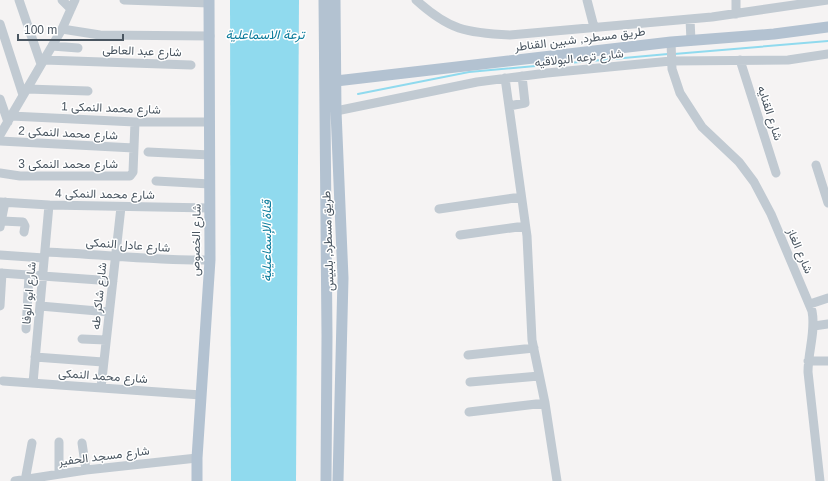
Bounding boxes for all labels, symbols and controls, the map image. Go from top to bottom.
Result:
scale bar [18,16,123,42]
text: 100 m [24,23,57,37]
street label: طريق مسطرد, شبين القناطر [513,24,647,55]
water label: ترعة الاسماعلية [225,27,307,43]
street label: شارع عبد العاطى [102,43,182,61]
street label: شارع ترعه البولاقيه [534,46,624,72]
street label: شارع القنايه [753,84,785,143]
street label: شارع محمد النمكى 1 [61,99,161,119]
street label: شارع محمد النمكى 2 [18,123,118,145]
street label: شارع محمد النمكى 3 [18,157,118,173]
street label: شارع محمد النمكى 4 [55,186,155,204]
street label: طريق مسطرد, بلبيس [319,190,338,291]
water label: قناة الإسماعيلية [259,199,275,282]
street label: شارع الخصوص [188,204,206,276]
street label: شارع الغاز [782,225,816,277]
street label: شارع عادل النمكى [85,235,171,257]
street label: شارع ابو الوفا [19,261,41,325]
street label: شارع شاكر طه [89,262,111,330]
street label: شارع محمد النمكى [58,366,148,388]
street label: شارع مسجد الحفير [57,443,151,471]

